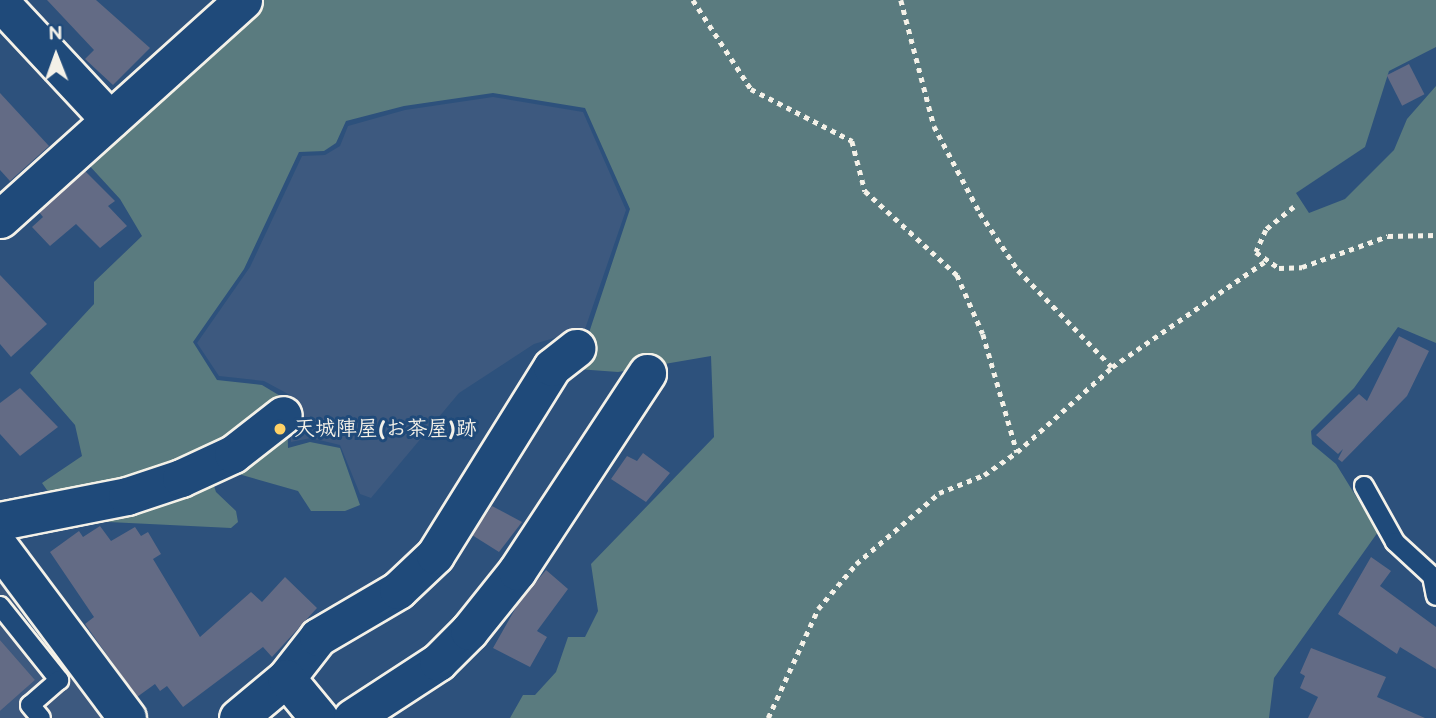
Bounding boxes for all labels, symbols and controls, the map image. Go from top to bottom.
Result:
north arrow [21,21,91,91]
text: N [48,23,63,46]
place label: 天城陣屋(お茶屋)跡 [294,416,477,442]
marker: 天城陣屋(お茶屋)跡 [272,421,288,437]

